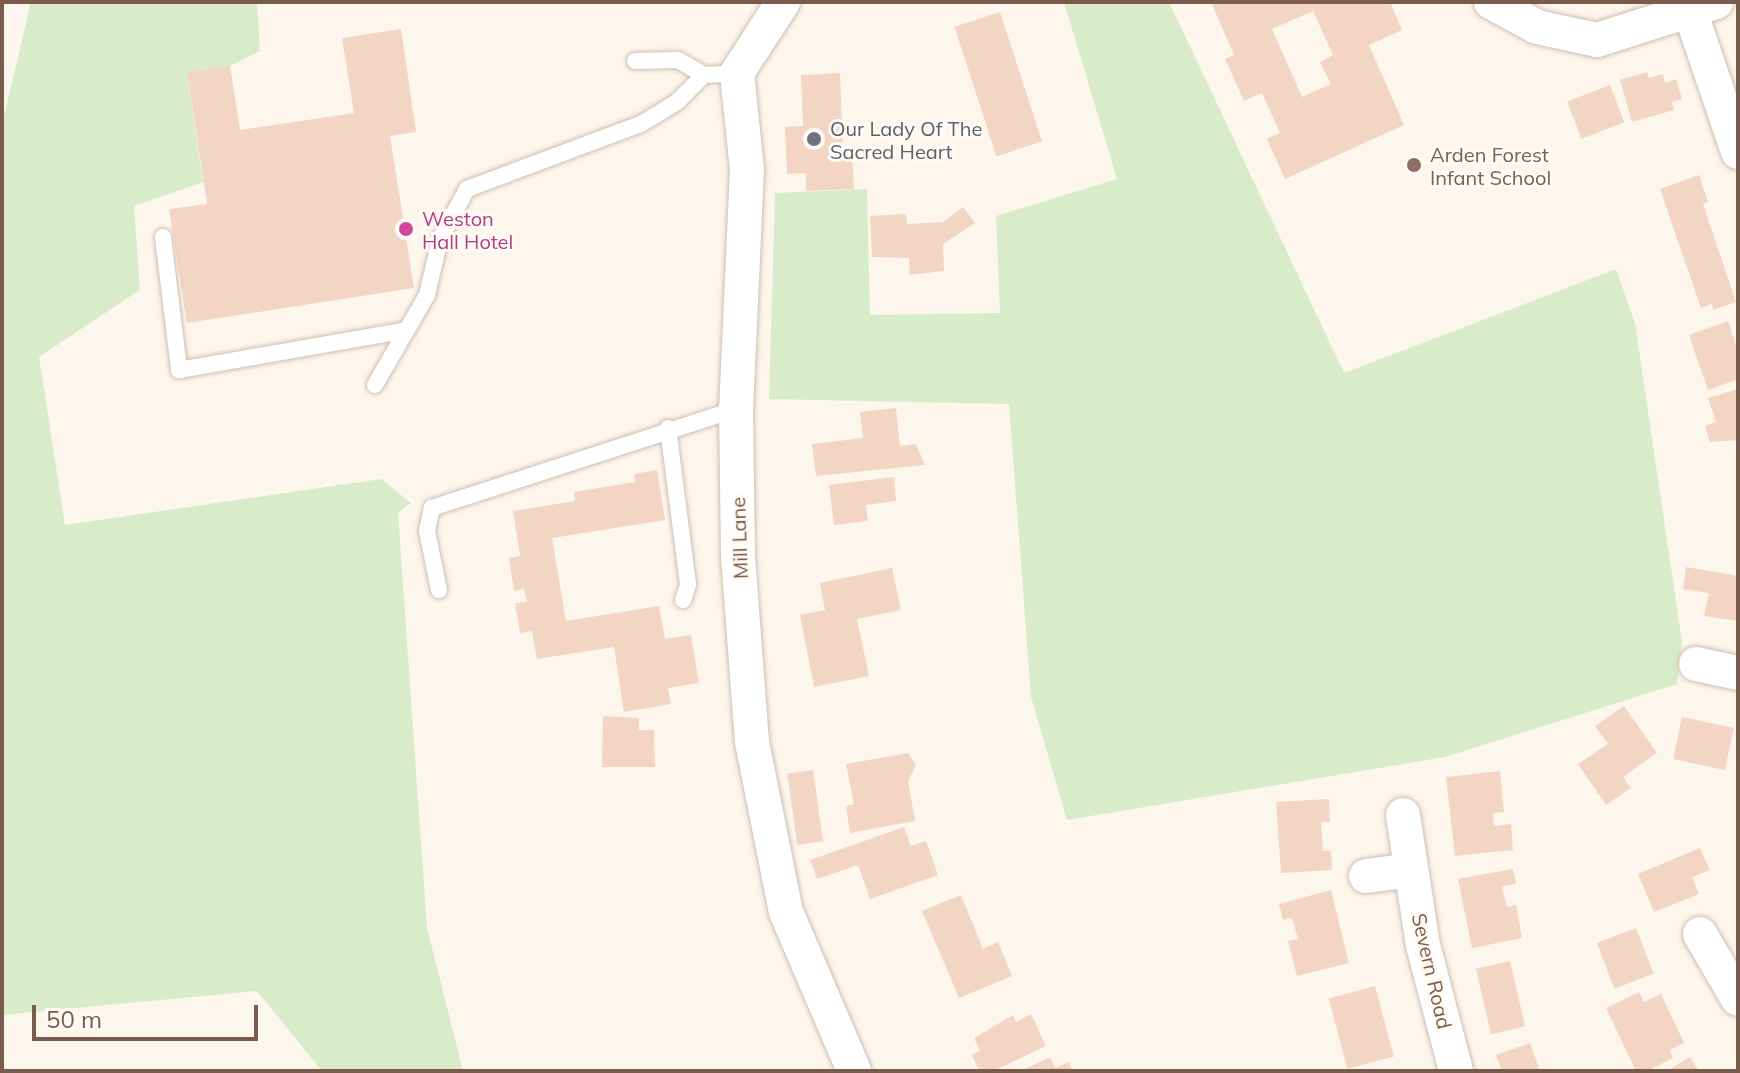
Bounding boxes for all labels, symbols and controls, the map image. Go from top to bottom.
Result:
place label: Our Lady Of The Sacred Heart [830,116,982,163]
marker: Our Lady Of The Sacred Heart [805,130,823,148]
place label: Arden Forest Infant School [1430,142,1551,189]
marker: Arden Forest Infant School [1405,156,1423,174]
place label: Weston Hall Hotel [422,206,513,253]
marker: Weston Hall Hotel [397,220,415,238]
street label: Mill Lane [726,497,752,579]
street label: Severn Road [1407,911,1457,1031]
scale bar [36,989,262,1039]
text: 50 m [46,1004,102,1034]

